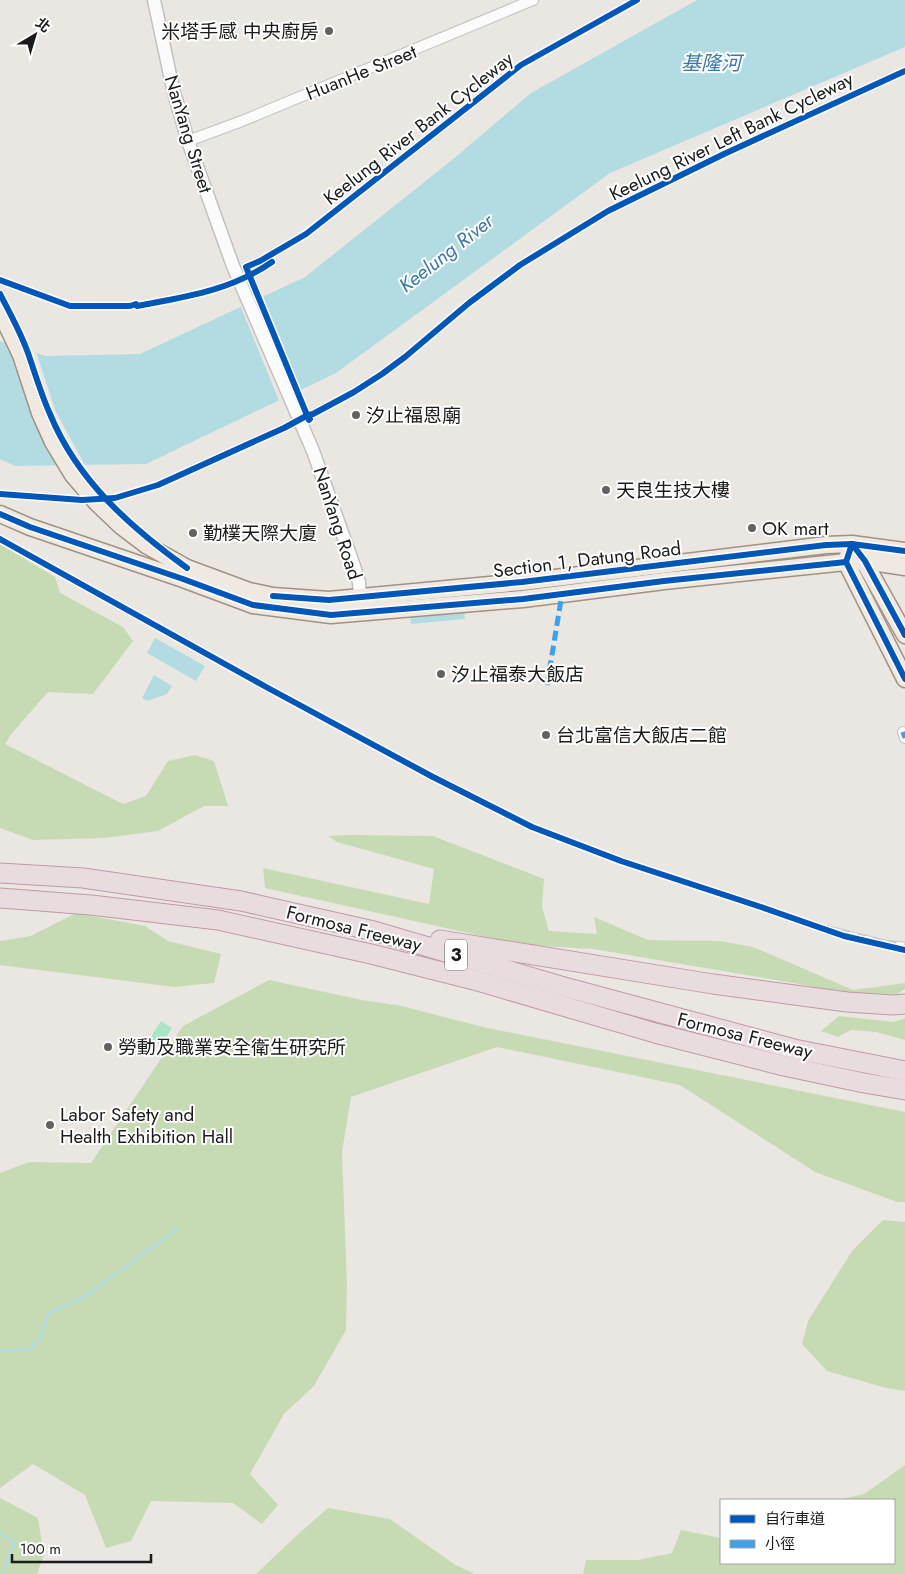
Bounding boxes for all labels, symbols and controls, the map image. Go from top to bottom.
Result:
north arrow [10,10,60,60]
text: 北 [31,13,55,37]
place label: 米塔手感 中央廚房 [161,18,319,45]
marker: 米塔手感 中央廚房 [323,25,335,37]
street label: HuanHe Street [302,38,421,107]
street label: Keelung River Bank Cycleway [318,45,519,211]
water label: 基隆河 [681,49,745,78]
street label: Keelung River Left Bank Cycleway [605,65,858,207]
street label: NanYang Street [158,72,219,197]
water label: Keelung River [393,206,501,300]
place label: 汐止福恩廟 [366,402,461,429]
marker: 汐止福恩廟 [350,409,362,421]
street label: NanYang Road [307,463,368,583]
place label: 天良生技大樓 [616,477,730,504]
marker: 天良生技大樓 [600,484,612,496]
place label: OK mart [762,515,829,542]
place label: 勤樸天際大廈 [203,520,317,547]
marker: OK mart [746,522,758,534]
marker: 勤樸天際大廈 [187,527,199,539]
street label: Section 1, Datung Road [492,535,683,584]
place label: 汐止福泰大飯店 [451,661,584,688]
marker: 汐止福泰大飯店 [435,668,447,680]
place label: 台北富信大飯店二館 [556,722,727,749]
marker: 台北富信大飯店二館 [540,729,552,741]
street label: Formosa Freeway [283,899,425,958]
road number: 3 [445,940,467,970]
street label: Formosa Freeway [674,1006,816,1065]
place label: 勞動及職業安全衛生研究所 [118,1034,346,1061]
marker: 勞動及職業安全衛生研究所 [102,1041,114,1053]
place label: Labor Safety and Health Exhibition Hall [60,1101,233,1150]
marker: Labor Safety and Health Exhibition Hall [44,1119,56,1131]
legend [720,1499,895,1564]
text: 自行車道 [765,1508,825,1530]
scale bar [12,1532,151,1564]
text: 小徑 [765,1533,795,1555]
text: 100 m [20,1538,61,1560]

